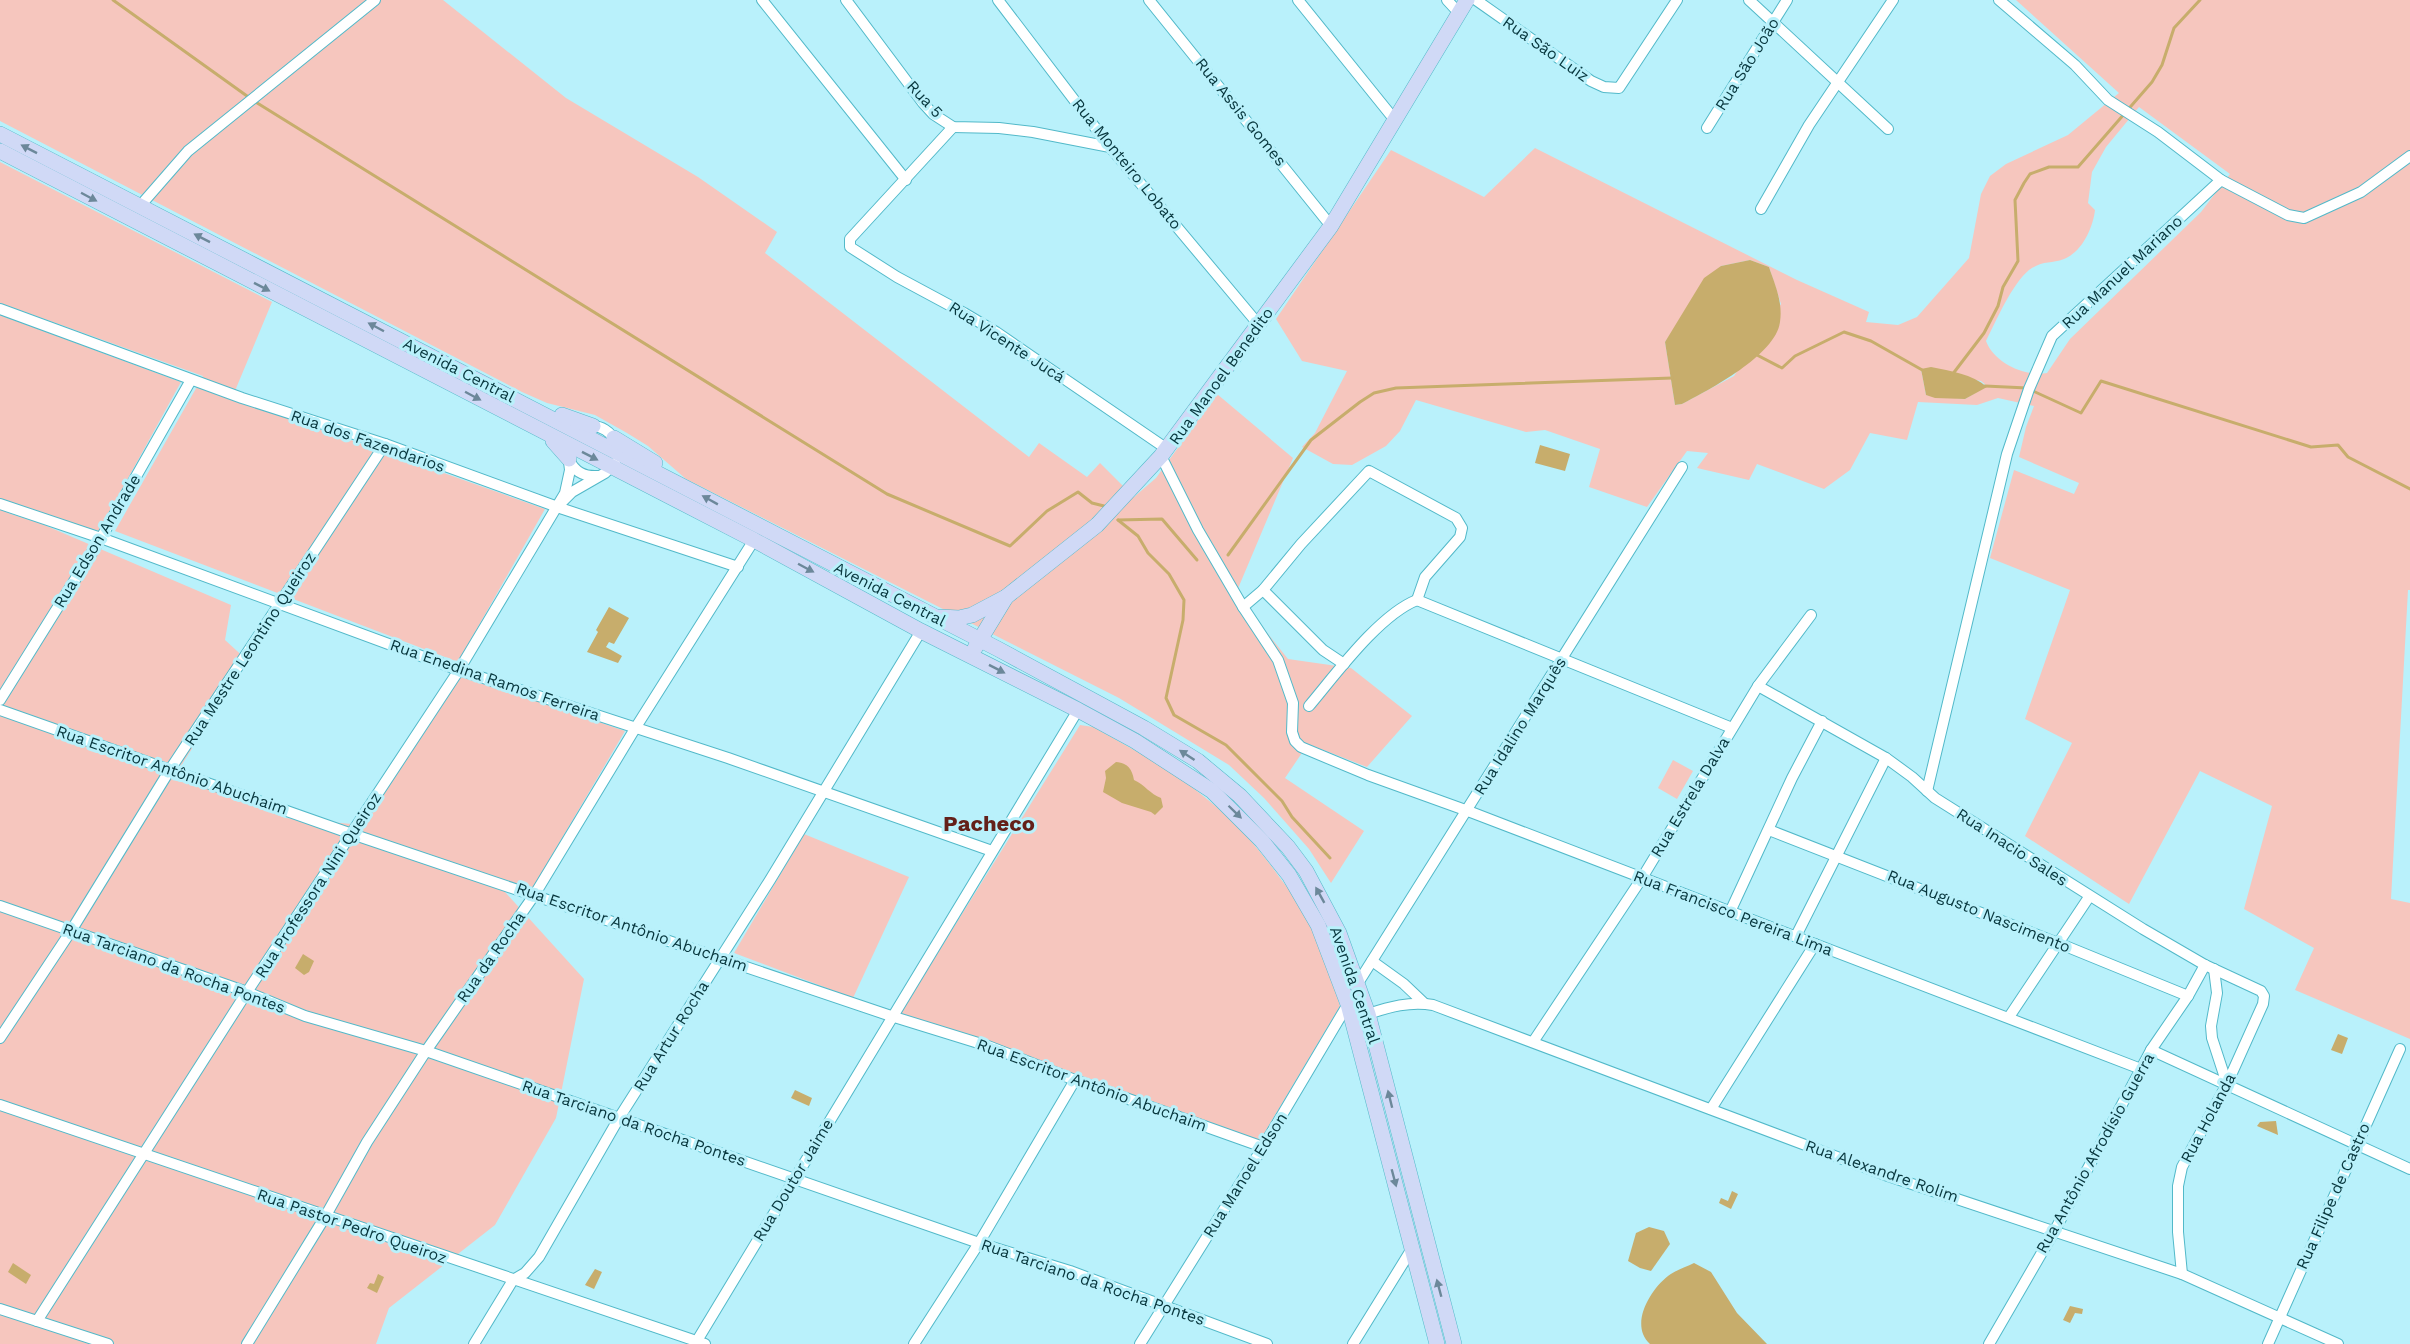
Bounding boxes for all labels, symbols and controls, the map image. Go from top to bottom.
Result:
street label: Rua São Luiz [1499,12,1593,86]
street label: Rua São João [1711,14,1783,114]
street label: Rua Assis Gomes [1192,54,1290,170]
street label: Rua 5 [903,77,947,121]
street label: Rua Monteiro Lobato [1068,95,1186,233]
one-way arrow [20,144,37,154]
one-way arrow [81,192,98,202]
street label: Rua Manuel Mariano [2058,211,2186,333]
one-way arrow [194,233,211,243]
one-way arrow [254,282,271,292]
street label: Rua Vicente Jucá [945,297,1069,387]
street label: Rua Manoel Benedito [1165,304,1277,448]
one-way arrow [367,322,384,332]
street label: Avenida Central [400,334,518,406]
one-way arrow [465,391,482,401]
street label: Rua dos Fazendarios [289,406,447,476]
one-way arrow [582,451,599,461]
street label: Rua Edson Andrade [50,471,144,611]
one-way arrow [702,495,719,505]
street label: Rua Mestre Leontino Queiroz [180,549,320,749]
street label: Avenida Central [831,558,949,630]
one-way arrow [797,563,814,573]
street label: Rua Enedina Ramos Ferreira [388,635,602,725]
street label: Rua Idalino Marquês [1470,654,1570,798]
one-way arrow [988,664,1005,674]
street label: Rua Escritor Antônio Abuchaim [54,721,290,819]
street label: Rua Estrela Dalva [1647,734,1733,860]
one-way arrow [1179,749,1195,760]
street label: Rua Professora Nini Queiroz [251,789,385,981]
street label: Rua Inacio Sales [1953,804,2071,890]
one-way arrow [1227,805,1241,819]
district label: Pacheco [943,811,1035,836]
street label: Rua Francisco Pereira Lima [1631,866,1835,960]
street label: Rua Augusto Nascimento [1885,866,2073,956]
street label: Rua Escritor Antônio Abuchaim [514,878,750,976]
one-way arrow [1315,886,1325,903]
street label: Rua da Rocha [453,908,529,1006]
street label: Rua Tarciano da Rocha Pontes [60,919,288,1017]
street label: Avenida Central [1326,924,1384,1046]
street label: Rua Artur Rocha [629,977,713,1095]
street label: Rua Escritor Antônio Abuchaim [974,1034,1210,1136]
street label: Rua Antônio Afrodísio Guerra [2032,1050,2158,1256]
street label: Rua Holanda [2176,1070,2240,1166]
street label: Rua Tarciano da Rocha Pontes [520,1076,748,1170]
one-way arrow [1384,1090,1394,1108]
street label: Rua Manoel Edson [1199,1109,1291,1241]
street label: Rua Doutor Jaime [749,1115,837,1245]
street label: Rua Filipe de Castro [2292,1120,2374,1272]
street label: Rua Alexandre Rolim [1803,1136,1961,1206]
one-way arrow [1390,1169,1399,1187]
street label: Rua Pastor Pedro Queiroz [255,1185,449,1267]
street label: Rua Tarciano da Rocha Pontes [979,1235,1207,1329]
one-way arrow [1433,1278,1443,1297]

